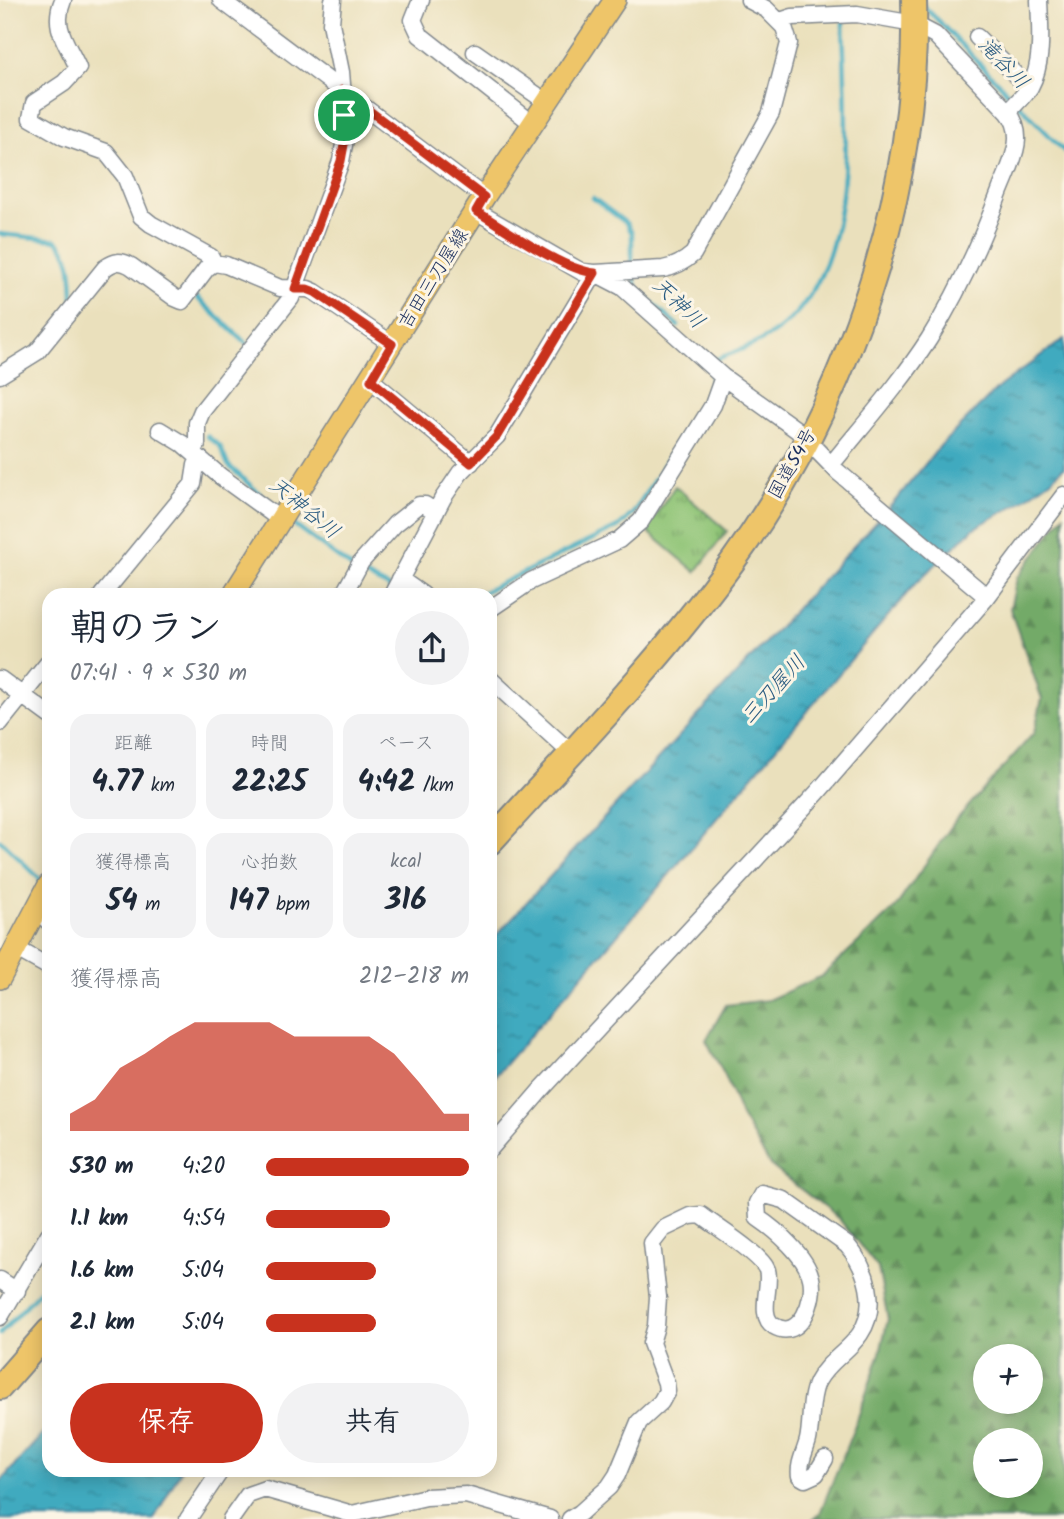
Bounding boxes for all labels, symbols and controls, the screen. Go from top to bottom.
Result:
water label: 滝谷川 [969,30,1037,98]
pin [314,85,374,145]
icon: arrive [325,96,363,134]
street label: 吉田三刀屋線 [391,223,477,335]
water label: 天神川 [644,270,712,338]
street label: 国道54号 [761,423,825,505]
water label: 天神谷川 [261,470,347,548]
text: 朝のラン [70,600,222,660]
button: share [395,611,469,685]
water label: 三刀屋川 [734,648,814,732]
text: 07:41 · 9 × 530 m [70,656,247,692]
text: 距離 [114,729,152,759]
text: 時間 [250,729,289,759]
text: ペース [378,729,434,759]
text: 4.77 [91,759,143,807]
text: 22:25 [232,759,307,807]
text: 4:42 [358,759,415,807]
text: km [143,771,175,801]
text: /km [415,771,454,801]
text: kcal [390,847,421,877]
text: 獲得標高 [95,848,171,878]
text: 心拍数 [241,848,298,878]
text: 316 [385,877,427,925]
text: 54 [106,878,138,926]
text: 147 [229,878,268,926]
text: m [138,890,160,920]
text: bpm [268,890,310,920]
text: 212–218 m [359,959,469,995]
text: 獲得標高 [70,962,162,998]
text: 530 m [70,1149,134,1185]
text: 4:20 [182,1149,225,1185]
text: 1.1 km [70,1201,128,1237]
text: 4:54 [182,1201,225,1237]
text: 1.6 km [70,1253,134,1289]
text: 5:04 [182,1253,224,1289]
text: 2.1 km [70,1305,135,1341]
text: 5:04 [182,1305,224,1341]
map controls [973,1344,1043,1498]
button: + [973,1344,1043,1414]
button: 保存 [70,1383,263,1463]
button: 共有 [277,1383,469,1463]
button: − [973,1428,1043,1498]

